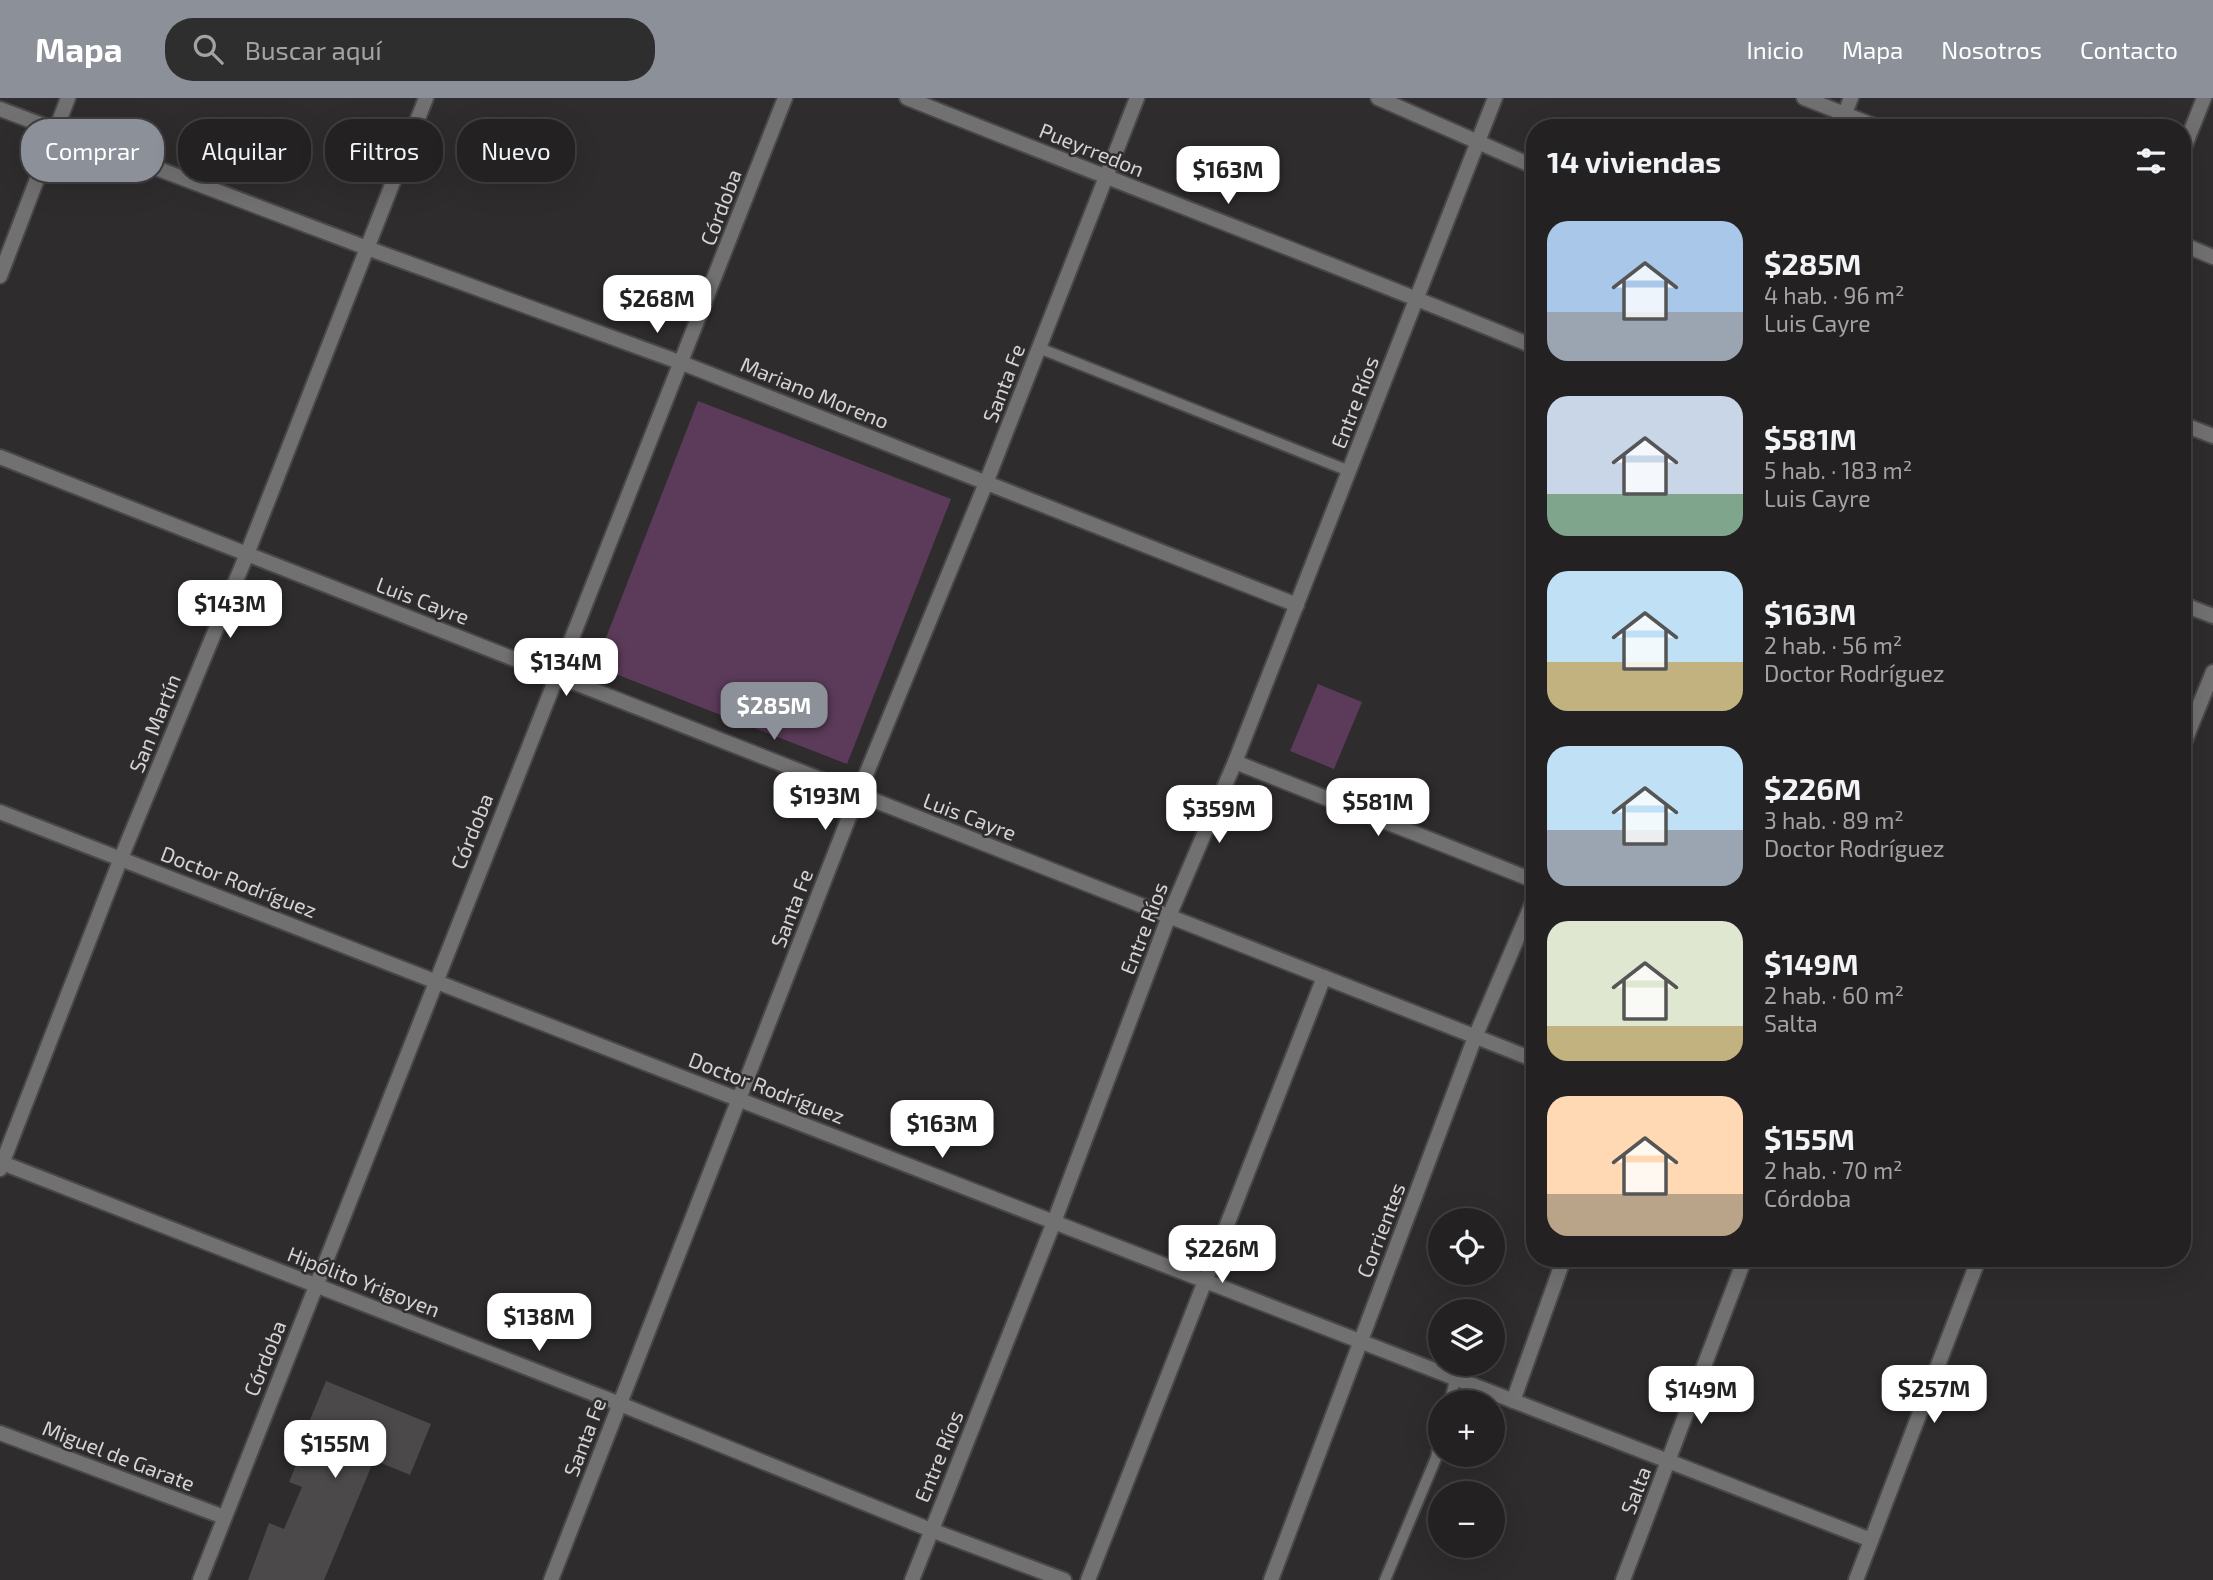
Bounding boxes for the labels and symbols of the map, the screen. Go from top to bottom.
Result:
street label: Pueyrredon [1036,117,1148,181]
pin: $163M [1179,146,1277,206]
street label: Córdoba [694,165,746,249]
pin: $268M [608,275,706,335]
street label: Santa Fe [977,340,1029,426]
street label: Mariano Moreno [737,351,893,433]
street label: Entre Ríos [1325,352,1383,452]
street label: Luis Cayre [373,571,473,629]
pin: $143M [181,580,279,640]
pin: $134M [517,638,615,698]
street label: San Martín [123,670,185,776]
pin: $285M [725,682,823,742]
pin: $193M [776,772,874,832]
pin: $581M [1329,778,1427,838]
pin: $359M [1170,786,1268,845]
street label: Luis Cayre [920,787,1020,845]
street label: Córdoba [445,789,497,873]
street label: Doctor Rodríguez [158,840,320,922]
street label: Santa Fe [765,865,817,951]
street label: Entre Ríos [1114,878,1172,978]
street label: Doctor Rodríguez [686,1046,848,1128]
pin: $163M [893,1100,991,1160]
street label: Corrientes [1351,1179,1409,1281]
pin: $226M [1173,1226,1271,1285]
street label: Hipólito Yrigoyen [284,1240,444,1322]
pin: $138M [490,1294,588,1353]
street label: Córdoba [238,1316,290,1400]
pin: $149M [1652,1366,1750,1426]
pin: $257M [1885,1366,1983,1425]
street label: Santa Fe [558,1394,610,1480]
street label: Entre Ríos [908,1406,968,1506]
street label: Miguel de Garate [39,1414,199,1496]
pin: $155M [286,1420,384,1480]
street label: Salta [1615,1463,1655,1517]

